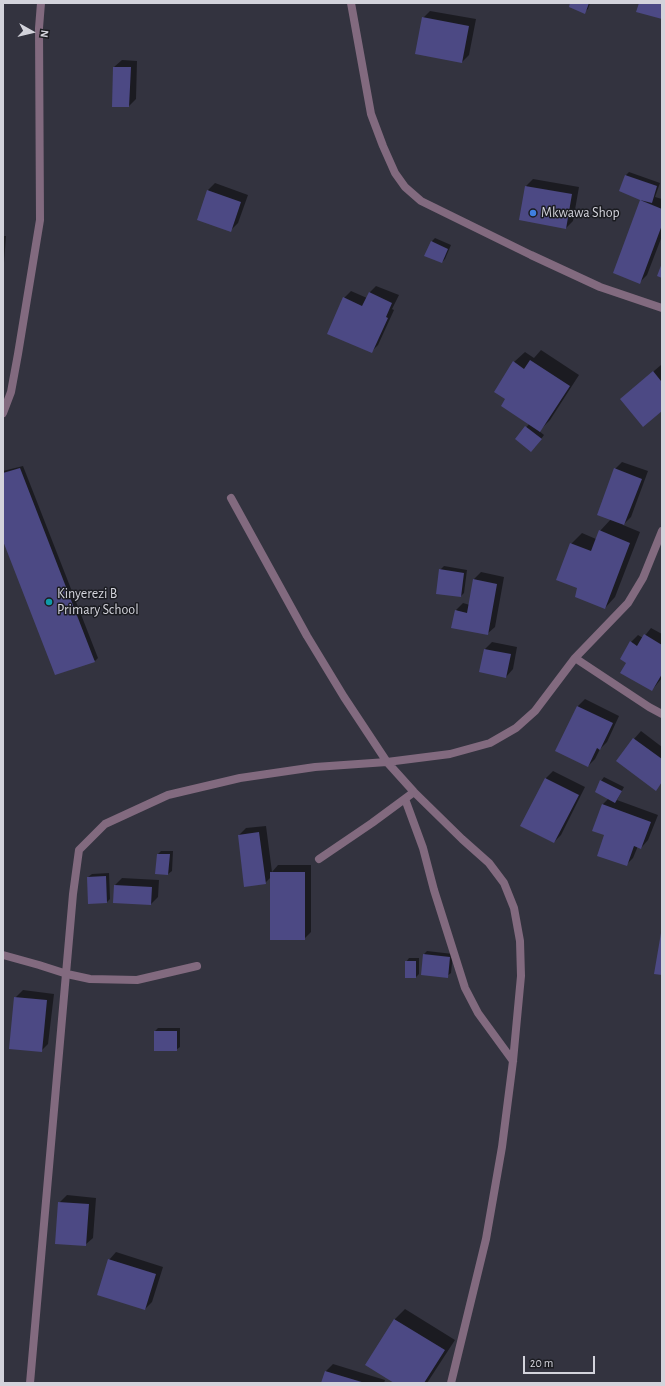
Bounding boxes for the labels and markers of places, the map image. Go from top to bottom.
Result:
place label: Mkwawa Shop [541,205,620,221]
marker: Mkwawa Shop [528,208,538,218]
place label: Kinyerezi B Primary School [57,586,139,618]
marker: Kinyerezi B Primary School [44,597,54,607]

